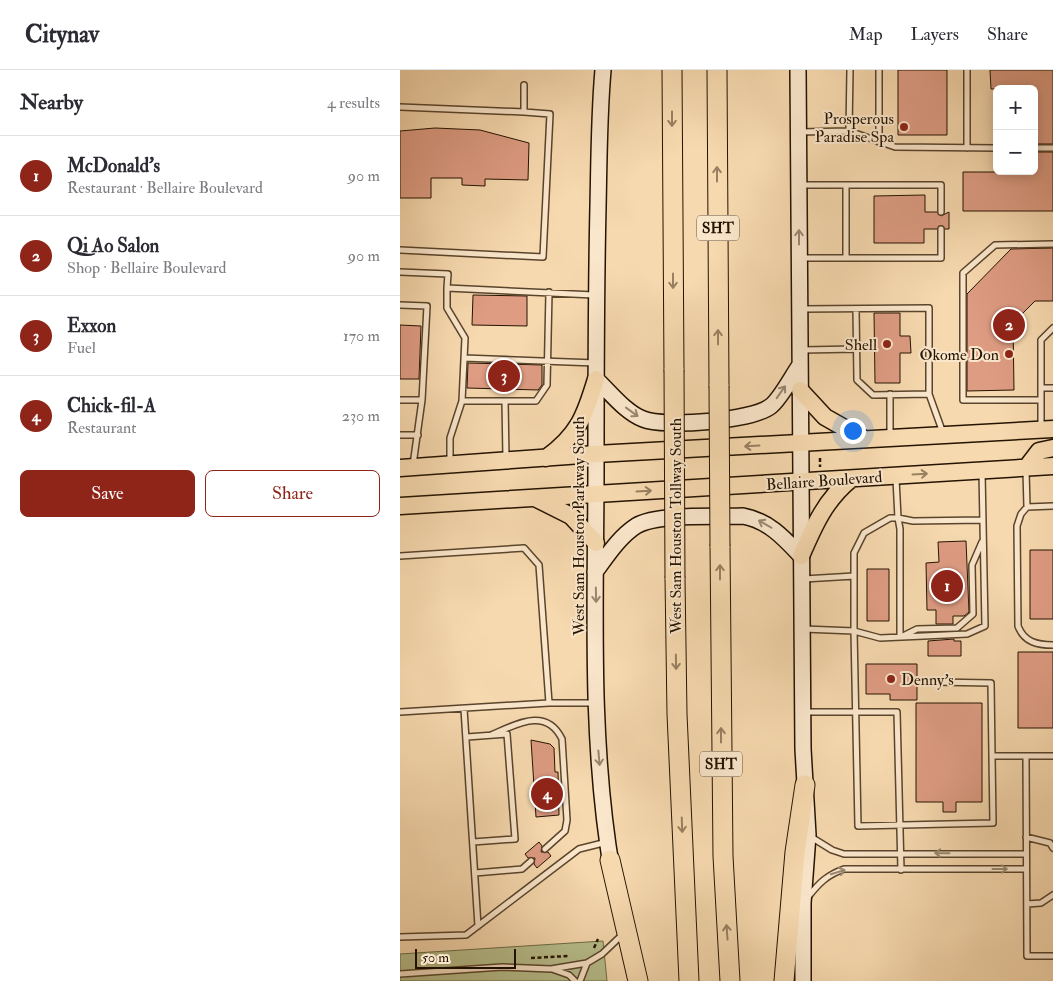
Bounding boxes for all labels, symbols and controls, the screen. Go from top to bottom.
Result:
text: Citynav [25,19,99,50]
text: Map [849,23,883,46]
text: Layers [911,23,959,46]
text: Share [987,23,1028,46]
map controls [993,85,1038,175]
button: + [993,85,1038,130]
text: Nearby [20,89,83,116]
text: 4 results [327,93,380,113]
place label: Prosperous Paradise Spa [815,109,894,148]
one-way arrow [667,110,677,126]
marker: Prosperous Paradise Spa [898,121,910,133]
button: − [993,130,1038,175]
text: McDonald's [67,154,160,178]
text: 1 [33,166,39,186]
text: 90 m [348,166,380,186]
one-way arrow [712,167,722,183]
text: Restaurant · Bellaire Boulevard [67,178,263,198]
road number: SHT [697,216,739,240]
one-way arrow [794,229,804,246]
text: Qi Ao Salon [67,234,159,258]
text: 2 [32,246,40,266]
text: 90 m [348,246,380,266]
text: Shop · Bellaire Boulevard [67,258,226,278]
one-way arrow [668,272,678,289]
pin: 2 [993,306,1025,344]
text: Exxon [67,314,116,338]
text: 3 [33,326,39,346]
text: 170 m [343,326,380,346]
one-way arrow [713,329,723,346]
place label: Shell [845,335,877,355]
text: Fuel [67,338,96,358]
marker: Shell [881,338,893,350]
place label: Okome Don [920,345,999,365]
marker: Okome Don [1003,348,1015,360]
pin: 3 [488,357,520,395]
one-way arrow [776,385,786,399]
text: Chick-fil-A [67,394,156,418]
text: 4 [32,406,40,426]
text: 230 m [342,406,380,426]
one-way arrow [625,407,639,417]
street label: West Sam Houston Parkway South [569,416,589,637]
street label: West Sam Houston Tollway South [666,417,686,635]
text: Restaurant [67,418,136,438]
your location [840,418,866,444]
one-way arrow [744,441,760,450]
street label: Bellaire Boulevard [765,467,883,495]
button: Save [20,470,195,517]
button: Share [205,470,380,517]
one-way arrow [911,470,927,479]
one-way arrow [636,487,652,496]
one-way arrow [758,519,773,529]
one-way arrow [715,565,725,581]
pin: 1 [931,567,963,605]
one-way arrow [591,587,600,603]
one-way arrow [672,654,681,670]
place label: Denny's [901,670,954,690]
marker: Denny's [885,673,897,685]
one-way arrow [716,727,726,744]
one-way arrow [595,750,604,766]
road number: SHT [700,752,742,776]
pin: 4 [531,775,563,813]
one-way arrow [677,816,686,832]
one-way arrow [935,848,951,858]
one-way arrow [992,864,1008,874]
one-way arrow [830,866,846,876]
one-way arrow [722,925,731,941]
scale bar [415,946,516,969]
text: 50 m [422,949,449,966]

